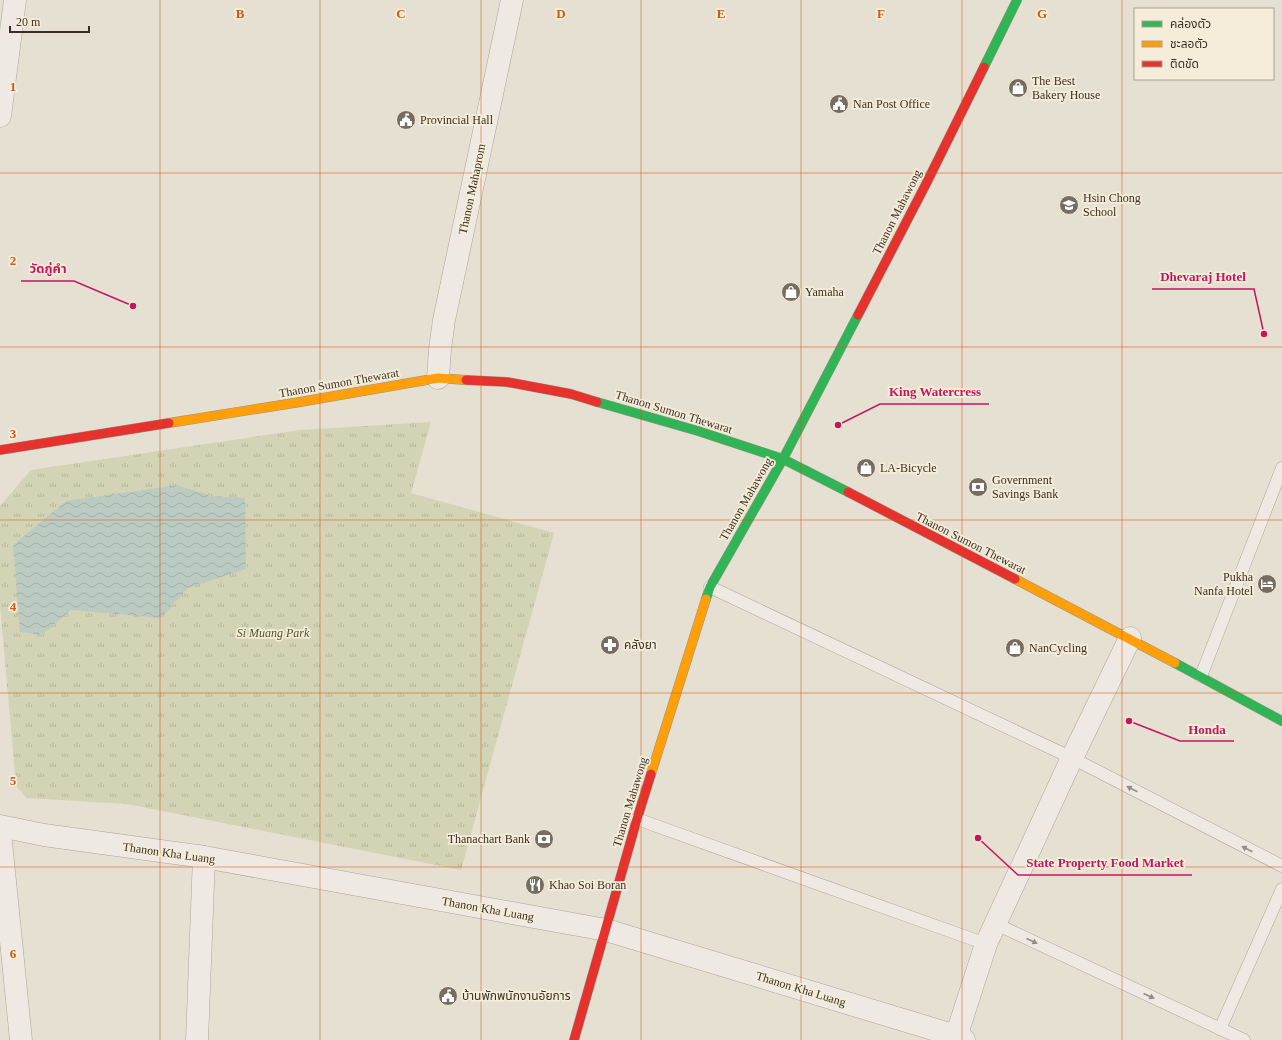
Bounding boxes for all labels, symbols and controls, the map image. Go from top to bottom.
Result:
text: B [236,6,245,21]
text: C [396,6,406,21]
text: D [556,6,566,21]
text: E [717,6,725,21]
text: F [877,6,885,21]
text: G [1037,6,1047,21]
scale bar [10,8,89,34]
legend [1134,8,1274,80]
text: 20 m [16,15,41,29]
text: คล่องตัว [1170,17,1211,31]
text: ชะลอตัว [1170,37,1208,51]
text: ติดขัด [1170,57,1199,71]
place label: The Best Bakery House [1032,74,1100,102]
shop icon: The Best Bakery House [1007,77,1029,99]
text: 1 [10,79,16,94]
public building icon: Nan Post Office [828,93,850,115]
place label: Nan Post Office [853,97,930,111]
public building icon: Provincial Hall [395,109,417,131]
place label: Provincial Hall [420,113,494,127]
street label: Thanon Mahaprom [456,142,489,236]
street label: Thanon Mahawong [870,167,924,257]
place label: Hsin Chong School [1083,191,1141,219]
school or university icon: Hsin Chong School [1058,194,1080,216]
text: 2 [10,253,16,268]
callout: วัดกู่คำ [21,256,74,281]
text: วัดกู่คำ [29,261,67,277]
callout: Dhevaraj Hotel [1152,264,1254,289]
text: Dhevaraj Hotel [1160,269,1246,284]
shop icon: Yamaha [780,281,802,303]
place label: Yamaha [805,285,844,299]
street label: Thanon Sumon Thewarat [278,365,401,400]
callout: King Watercress [880,379,989,404]
text: King Watercress [889,384,981,399]
street label: Thanon Sumon Thewarat [614,388,735,437]
text: 3 [10,426,17,441]
street label: Thanon Mahawong [717,455,775,543]
shop icon: LA-Bicycle [855,457,877,479]
place label: LA-Bicycle [880,461,937,475]
place label: Government Savings Bank [992,473,1058,501]
bank icon: Government Savings Bank [967,476,989,498]
street label: Thanon Sumon Thewarat [914,509,1029,577]
place label: Pukha Nanfa Hotel [1194,570,1254,598]
hotel icon: Pukha Nanfa Hotel [1256,573,1278,595]
text: 4 [10,599,17,614]
park label: Si Muang Park [237,626,310,640]
pharmacy icon: คลังยา [599,634,621,656]
shop icon: NanCycling [1004,637,1026,659]
place label: คลังยา [624,638,657,652]
place label: NanCycling [1029,641,1087,655]
callout: Honda [1180,716,1234,741]
text: Honda [1188,722,1226,737]
street label: Thanon Mahawong [610,755,650,849]
text: 5 [10,773,17,788]
one-way arrow [1126,786,1138,792]
bank icon: Thanachart Bank [533,828,555,850]
place label: Thanachart Bank [448,832,530,846]
street label: Thanon Kha Luang [122,840,216,866]
one-way arrow [1242,845,1253,852]
callout: State Property Food Market [1018,850,1192,875]
text: State Property Food Market [1026,855,1184,870]
restaurant icon: Khao Soi Boran [524,874,546,896]
place label: Khao Soi Boran [549,878,626,892]
street label: Thanon Kha Luang [441,894,535,924]
one-way arrow [1026,938,1037,944]
text: 6 [10,946,17,961]
street label: Thanon Kha Luang [754,969,848,1009]
public building icon: บ้านพักพนักงานอัยการ [437,985,459,1007]
place label: บ้านพักพนักงานอัยการ [462,989,571,1003]
one-way arrow [1144,993,1155,999]

